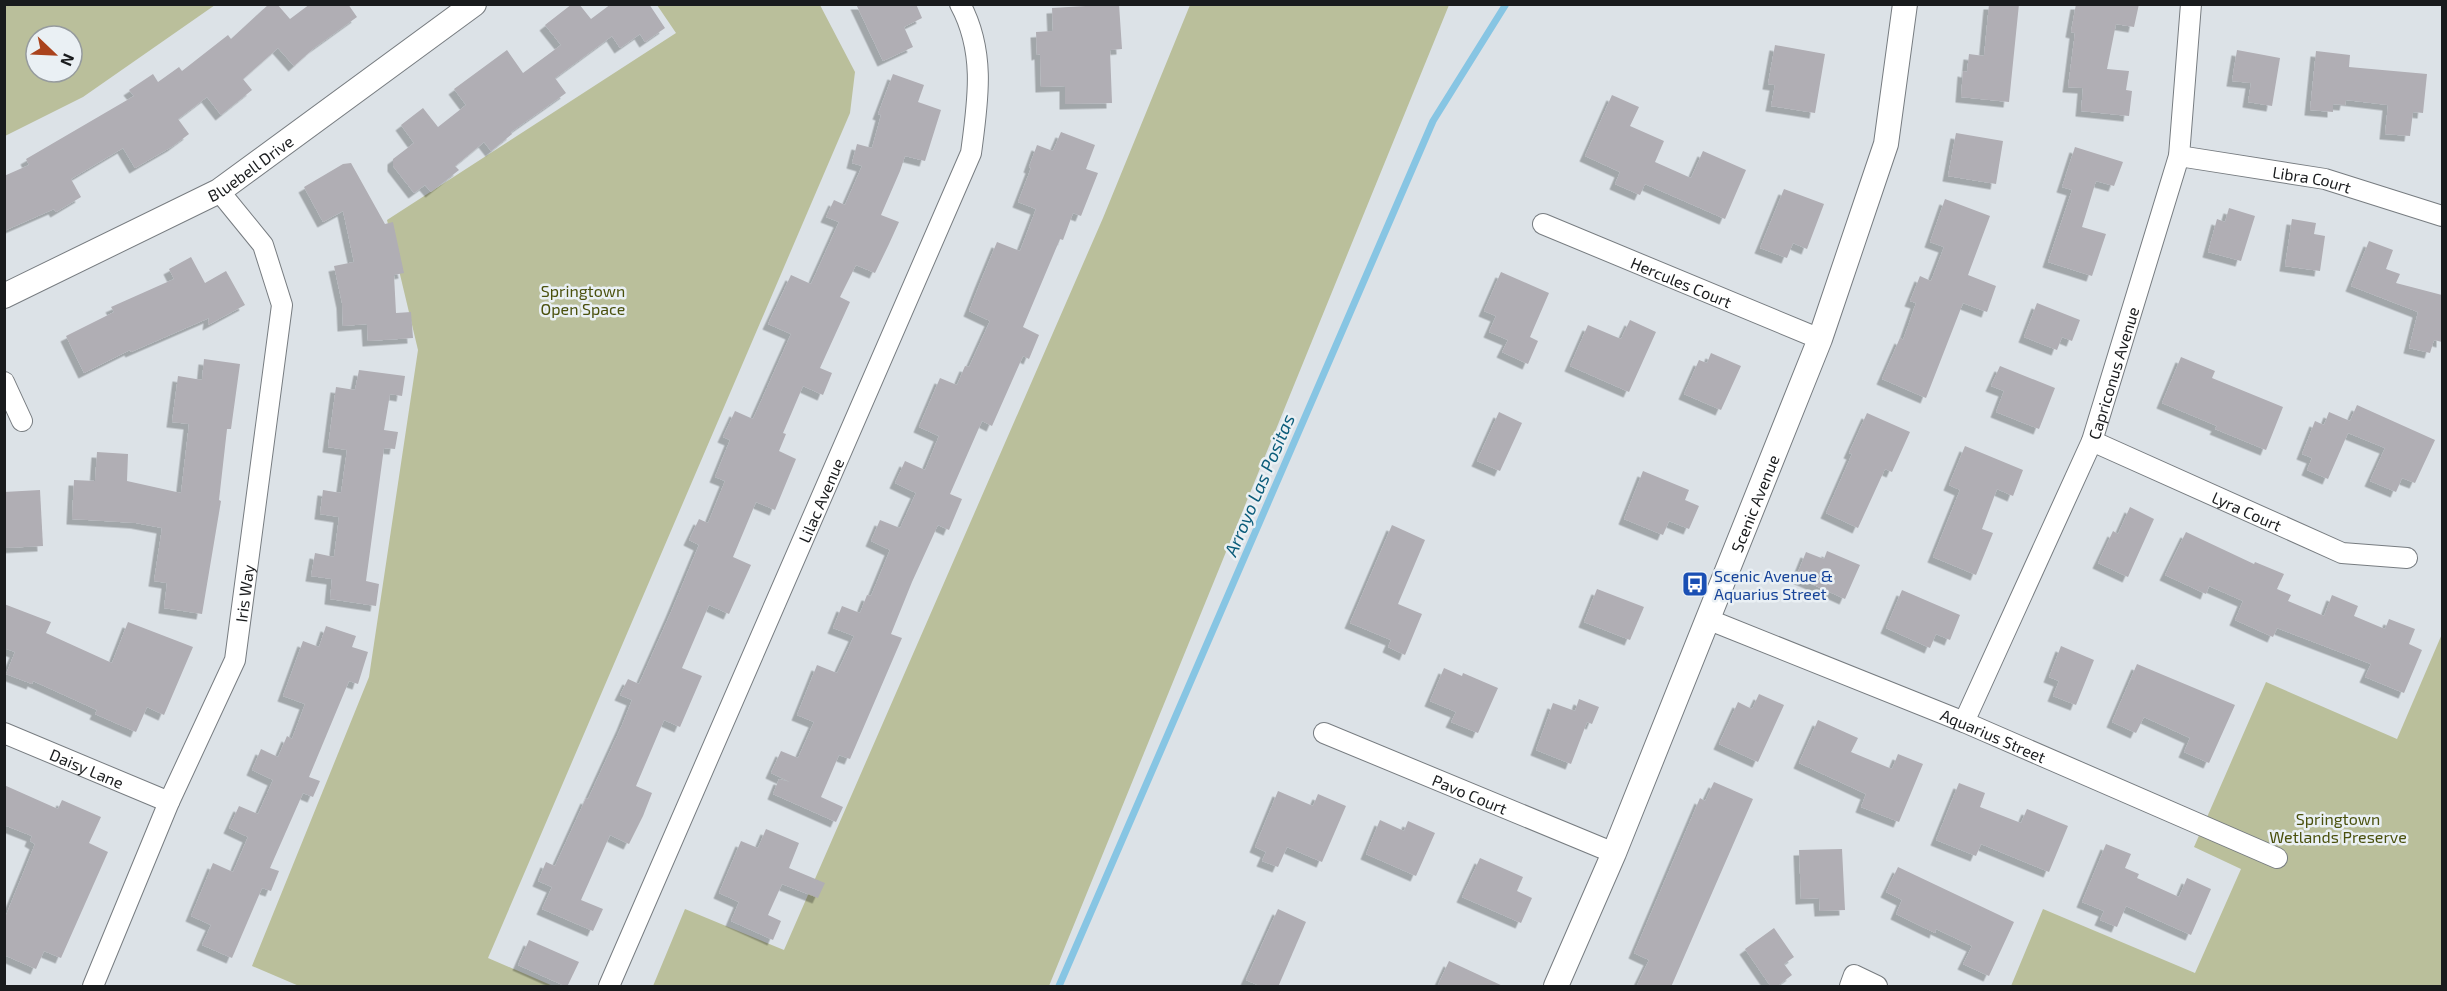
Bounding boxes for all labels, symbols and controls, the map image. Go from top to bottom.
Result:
north arrow [24,24,84,84]
text: N [57,51,79,69]
street label: Bluebell Drive [204,131,297,205]
street label: Libra Court [2271,161,2354,196]
street label: Hercules Court [1628,252,1735,311]
park label: Springtown Open Space [541,281,625,318]
street label: Capriconus Avenue [2084,304,2142,442]
water label: Arroyo Las Positas [1219,411,1299,560]
street label: Scenic Avenue [1726,452,1782,555]
street label: Lilac Avenue [794,455,847,545]
street label: Lyra Court [2209,487,2285,534]
street label: Iris Way [231,563,257,623]
place label: Scenic Avenue & Aquarius Street [1714,566,1833,603]
bus stop icon: Scenic Avenue & Aquarius Street [1680,569,1710,599]
street label: Aquarius Street [1938,704,2049,766]
street label: Daisy Lane [47,744,127,792]
street label: Pavo Court [1430,770,1510,817]
park label: Springtown Wetlands Preserve [2269,809,2407,846]

